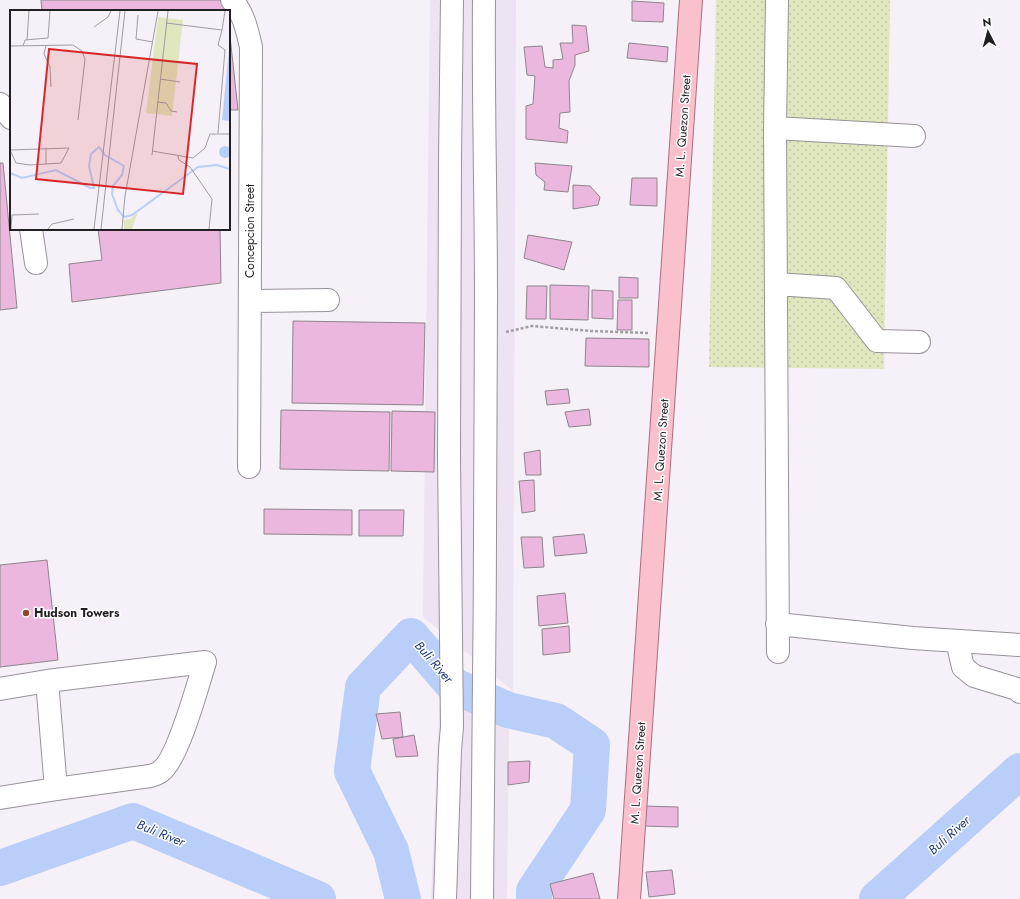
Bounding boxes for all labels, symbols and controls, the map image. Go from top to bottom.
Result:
inset map [10,10,230,230]
north arrow [968,12,1008,52]
text: N [982,14,992,30]
street label: M. L. Quezon Street [670,74,696,178]
street label: Concepcion Street [241,184,259,278]
street label: M. L. Quezon Street [648,398,674,502]
place label: Hudson Towers [34,604,120,622]
marker: Hudson Towers [21,608,31,618]
water label: Buli River [410,637,458,688]
street label: M. L. Quezon Street [625,721,651,825]
water label: Buli River [924,811,975,859]
water label: Buli River [134,815,188,851]

